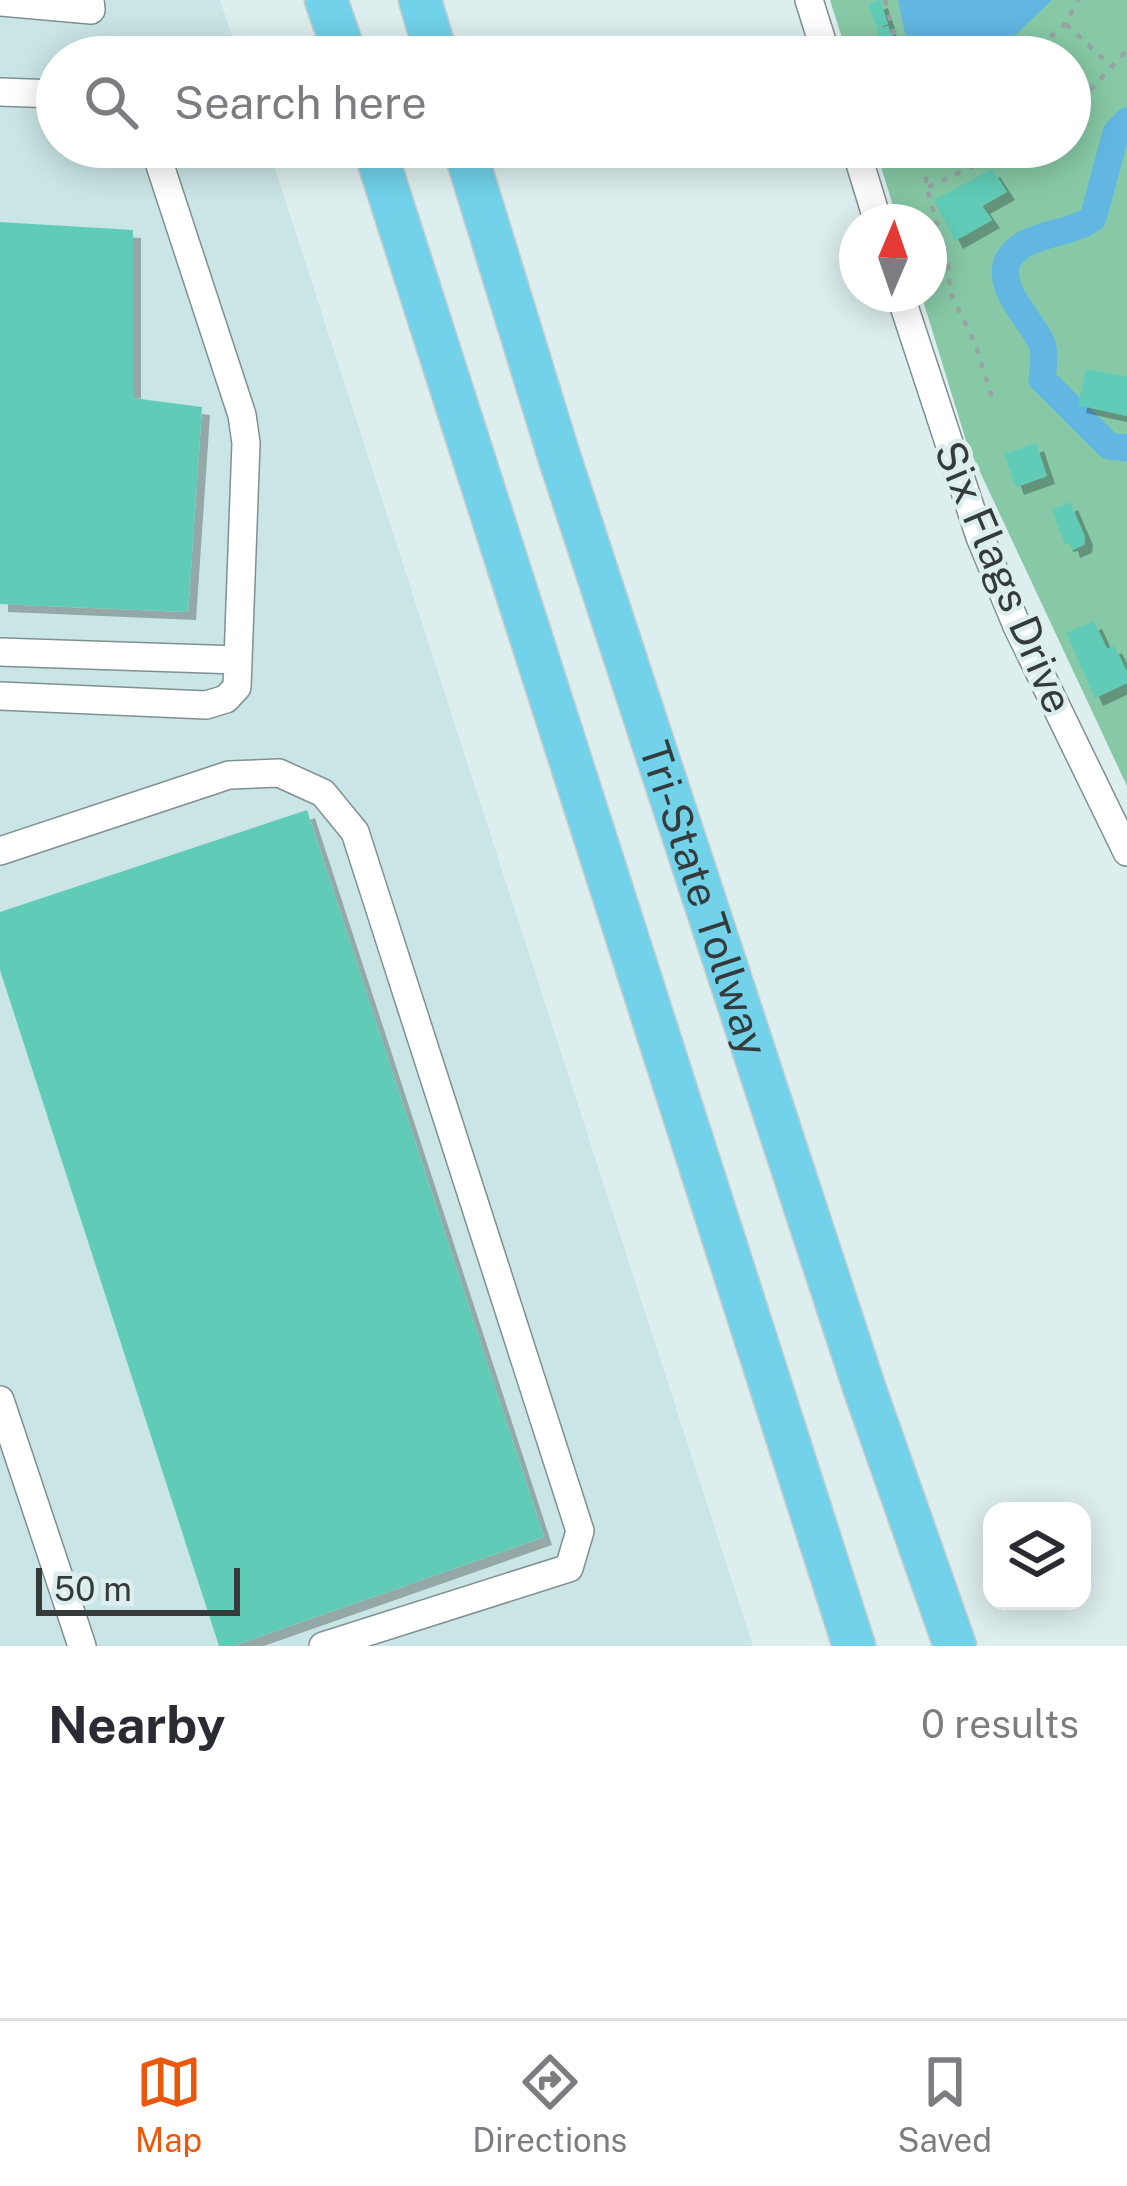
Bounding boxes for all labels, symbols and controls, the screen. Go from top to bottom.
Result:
search box [36,36,1091,168]
icon: search [78,69,144,135]
text: Search here [174,76,427,129]
north arrow [839,204,947,312]
street label: Six Flags Drive [925,434,1084,720]
street label: Tri-State Tollway [630,735,779,1062]
map controls [983,1502,1091,1610]
button: layers [983,1502,1091,1610]
scale bar [36,1562,240,1615]
text: 50 m [54,1570,132,1608]
text: Nearby [48,1695,225,1754]
text: 0 results [921,1701,1079,1747]
tab: Map [135,2049,202,2159]
tab: Directions [472,2049,627,2159]
tab: Saved [898,2049,992,2159]

